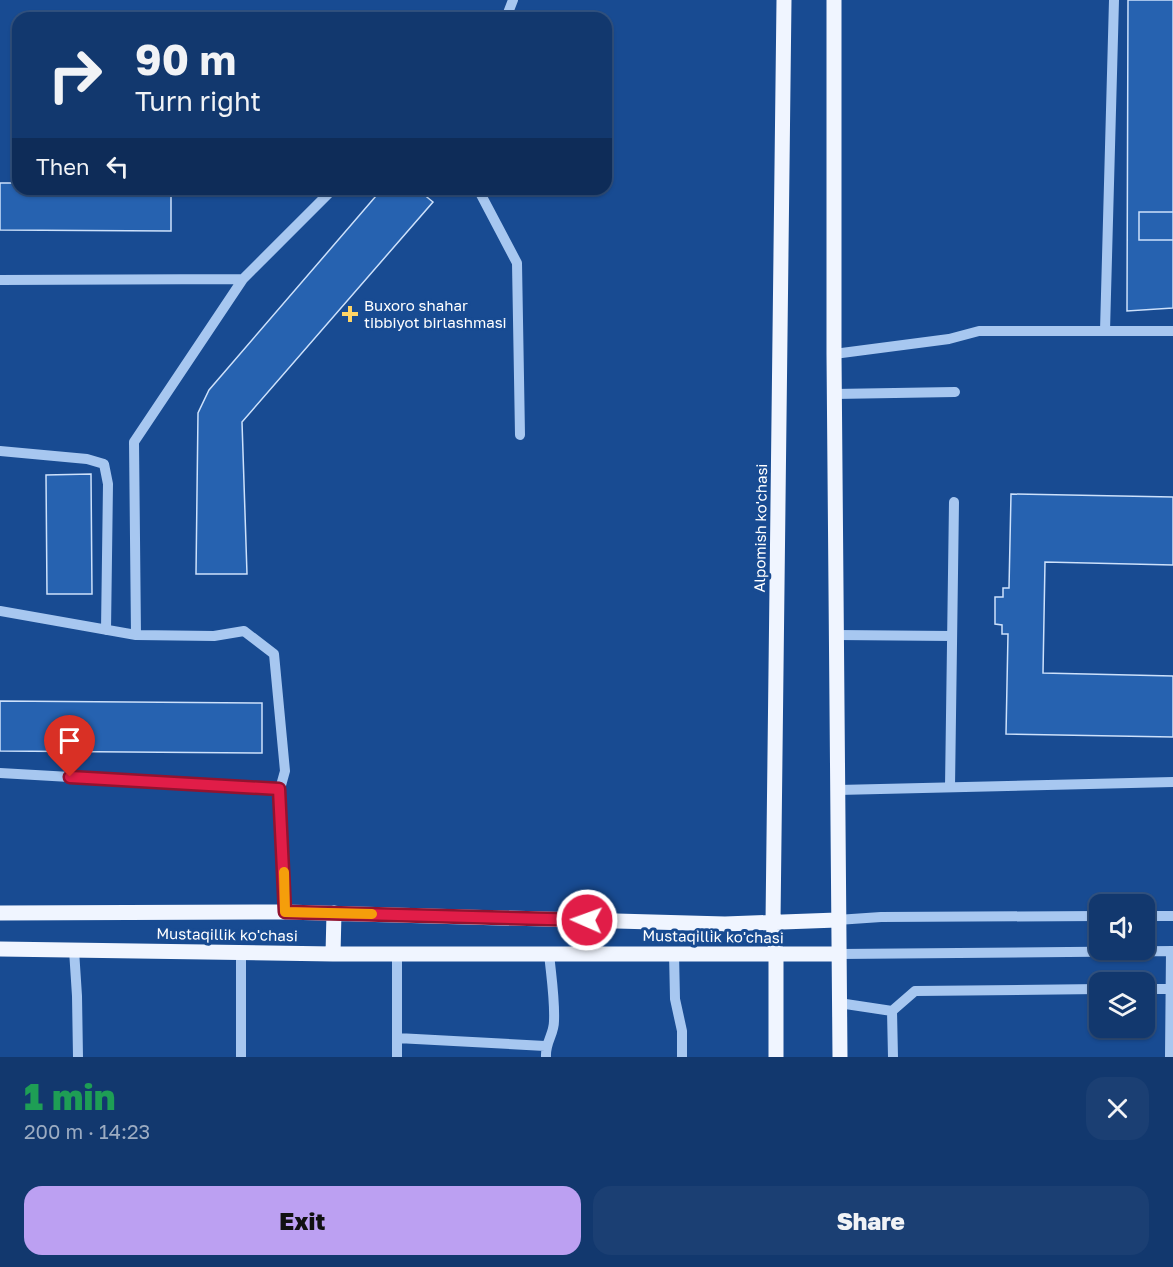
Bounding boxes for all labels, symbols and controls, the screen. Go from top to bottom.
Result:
text: 90 m [135,34,236,84]
icon: right [36,36,114,114]
text: Turn right [135,85,261,117]
icon: left [101,150,134,183]
text: Then [36,153,89,180]
place label: Buxoro shahar tibbiyot birlashmasi [364,296,507,331]
marker: Buxoro shahar tibbiyot birlashmasi [341,305,359,323]
street label: Alpomish ko'chasi [750,463,770,593]
pin [44,715,95,777]
icon: arrive [53,724,86,757]
position arrow [555,888,619,952]
map controls [1089,894,1155,1038]
button: sound [1089,894,1155,960]
street label: Mustaqillik ko'chasi [156,924,298,944]
street label: Mustaqillik ko'chasi [642,926,784,946]
button: layers [1089,972,1155,1038]
text: 1 min [24,1075,115,1118]
button: close [1086,1077,1149,1140]
text: 200 m · 14:23 [24,1119,150,1143]
button: Exit [24,1186,581,1255]
button: Share [593,1186,1149,1255]

